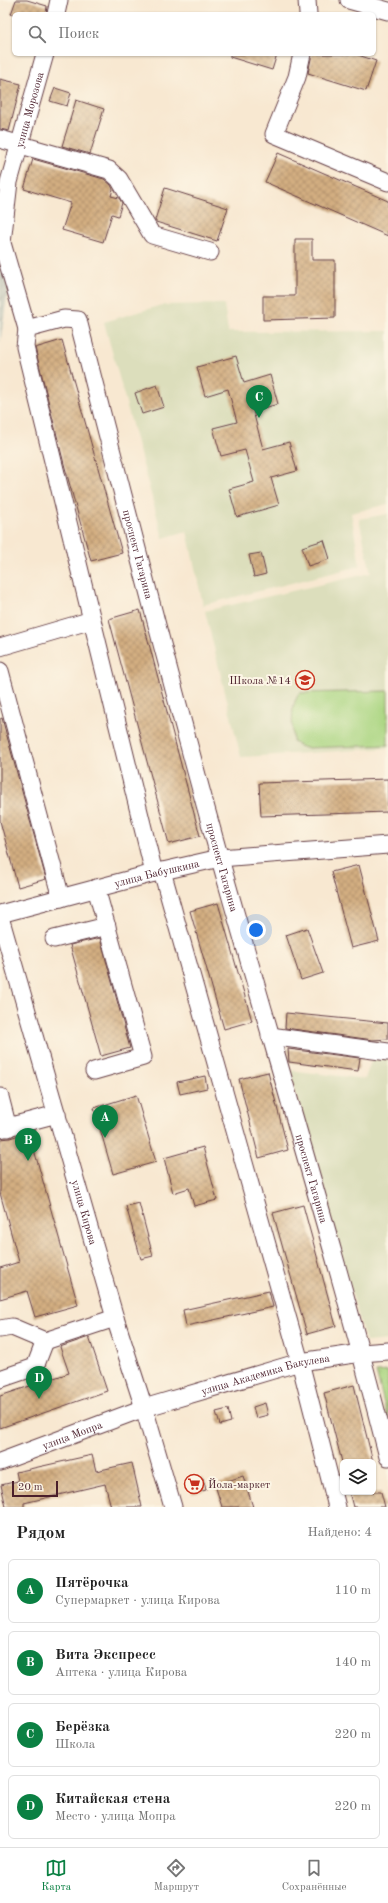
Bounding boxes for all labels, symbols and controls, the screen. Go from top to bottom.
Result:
search box [12,12,376,56]
icon: search [26,23,48,45]
text: Поиск [58,27,99,42]
street label: улица Морозова [15,71,47,149]
pin: C [246,385,272,418]
street label: проспект Гагарина [120,509,154,601]
school or university icon: Школа №14 [294,669,316,691]
place label: Школа №14 [229,676,291,687]
street label: проспект Гагарина [203,822,239,914]
street label: улица Бабушкина [113,859,201,890]
your location [246,920,266,940]
pin: A [92,1105,118,1138]
pin: B [15,1128,41,1161]
street label: проспект Гагарина [293,1133,329,1225]
street label: улица Кирова [69,1179,98,1247]
street label: улица Академика Бакулева [200,1354,331,1398]
pin: D [26,1366,52,1399]
street label: улица Мопра [41,1420,105,1453]
map controls [340,1459,376,1495]
button: layers [340,1459,376,1495]
supermarket icon: Йола-маркет [183,1473,205,1495]
place label: Йола-маркет [208,1478,270,1491]
scale bar [12,1479,58,1498]
text: 20 m [18,1482,43,1493]
text: Рядом [16,1525,65,1542]
text: Найдено: 4 [308,1526,372,1539]
text: Пятёрочка [55,1576,129,1591]
text: A [25,1584,35,1597]
text: 110 m [334,1584,371,1597]
text: Супермаркет · улица Кирова [55,1594,220,1607]
text: Вита Экспресс [55,1648,156,1663]
text: B [25,1656,35,1669]
text: 140 m [334,1656,371,1669]
text: Аптека · улица Кирова [55,1666,187,1679]
text: Берёзка [55,1720,110,1735]
text: C [26,1728,34,1741]
text: 220 m [334,1728,371,1741]
text: Школа [55,1738,95,1751]
text: Китайская стена [55,1792,170,1807]
text: D [25,1800,35,1813]
text: 220 m [334,1800,371,1813]
text: Место · улица Мопра [55,1810,176,1823]
tab: Карта [41,1857,71,1895]
tab: Маршрут [154,1857,199,1895]
tab: Сохранённые [282,1857,347,1895]

